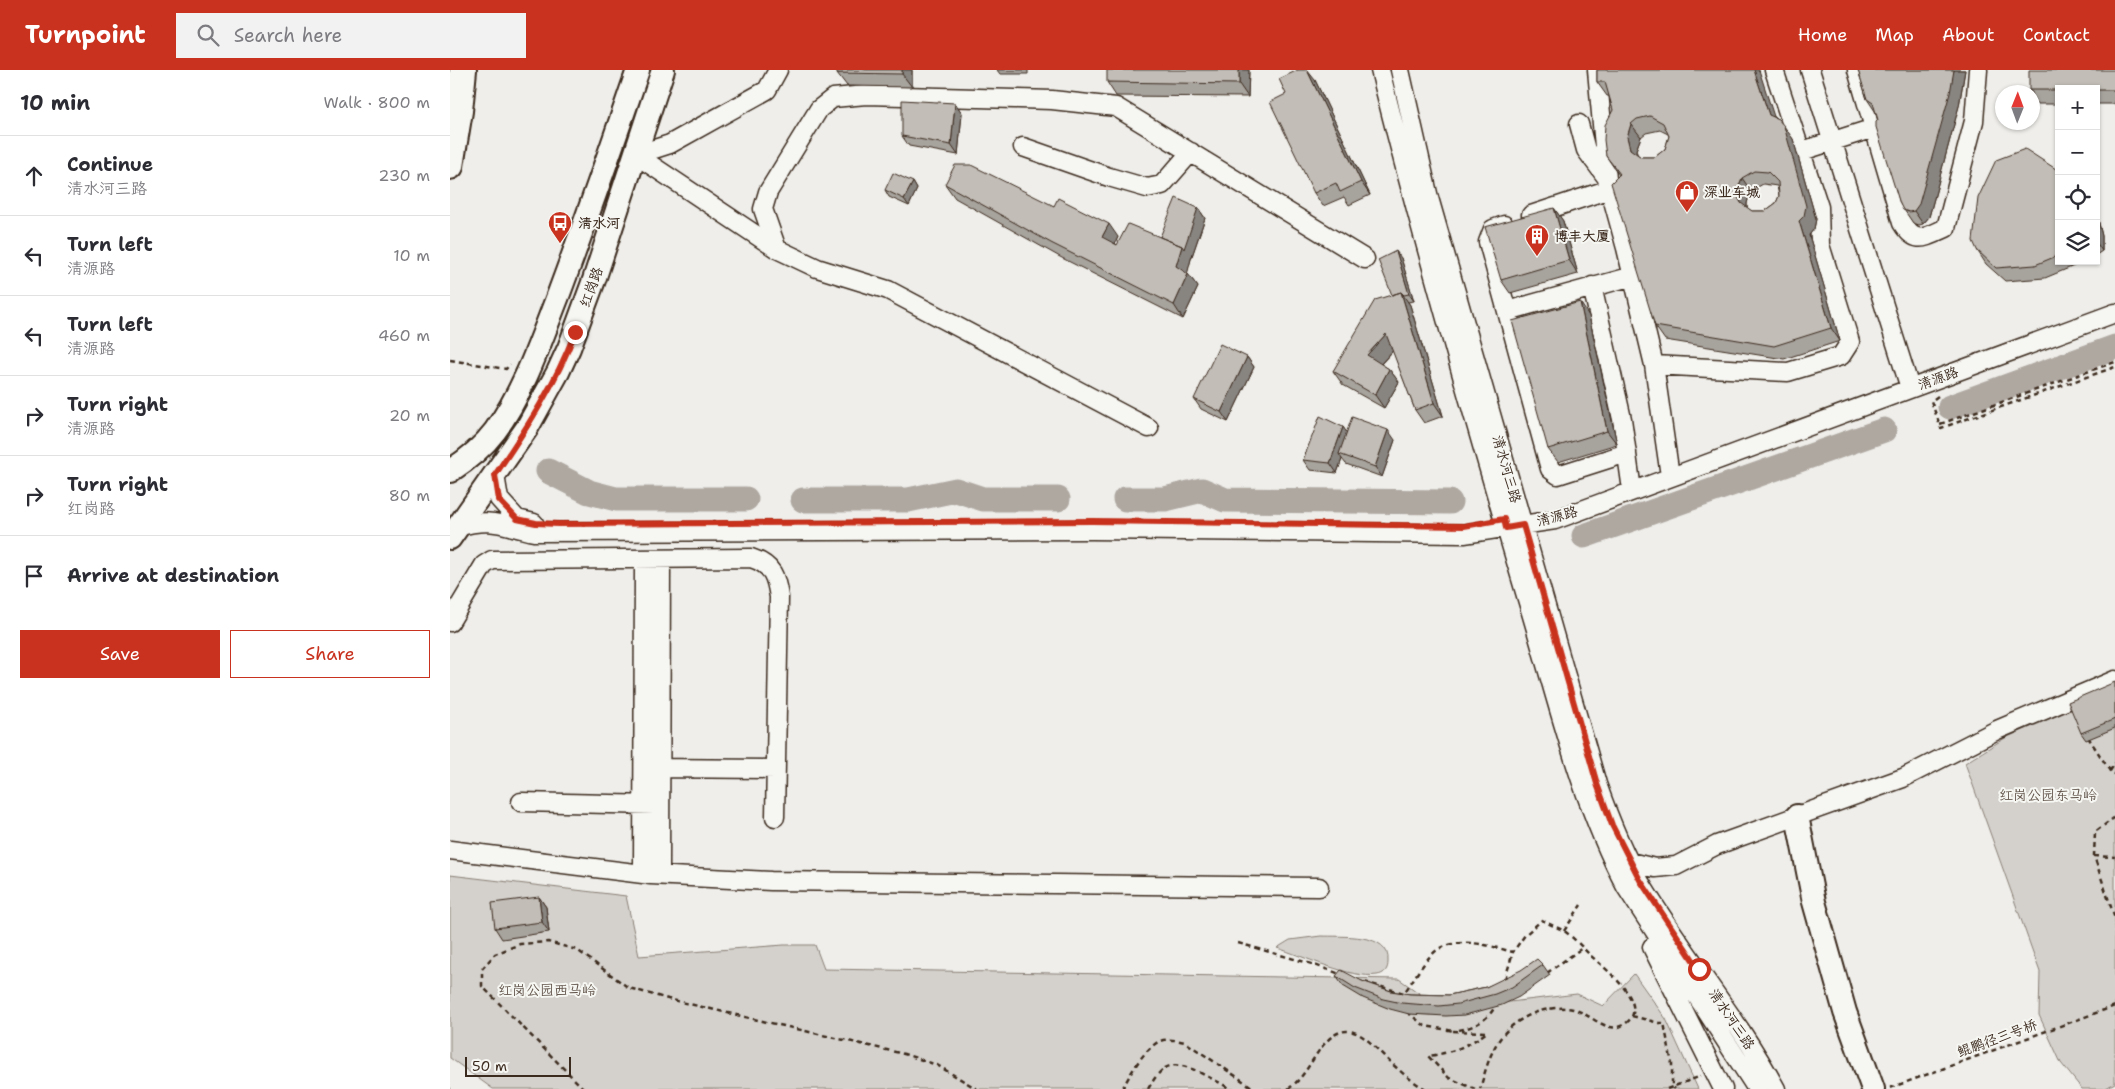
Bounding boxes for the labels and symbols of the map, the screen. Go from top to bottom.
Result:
north arrow [1995,85,2040,130]
shop icon: 深业车城 [1674,179,1700,213]
place label: 深业车城 [1704,183,1760,201]
bus stop icon: 清水河 [547,210,573,244]
place label: 清水河 [578,214,620,232]
building icon: 博丰大厦 [1524,223,1550,257]
place label: 博丰大厦 [1554,227,1610,245]
street label: 红岗路 [575,264,607,310]
route end [564,321,587,344]
street label: 清源路 [1915,362,1961,394]
street label: 清水河三路 [1489,433,1525,505]
street label: 清源路 [1534,502,1580,530]
park label: 红岗公园东马岭 [1999,786,2097,804]
route start [1688,958,1711,981]
park label: 红岗公园西马岭 [498,981,596,999]
street label: 清水河三路 [1705,985,1759,1053]
street label: 鲲鹏径三号桥 [1954,1015,2040,1061]
scale bar [465,1054,571,1077]

